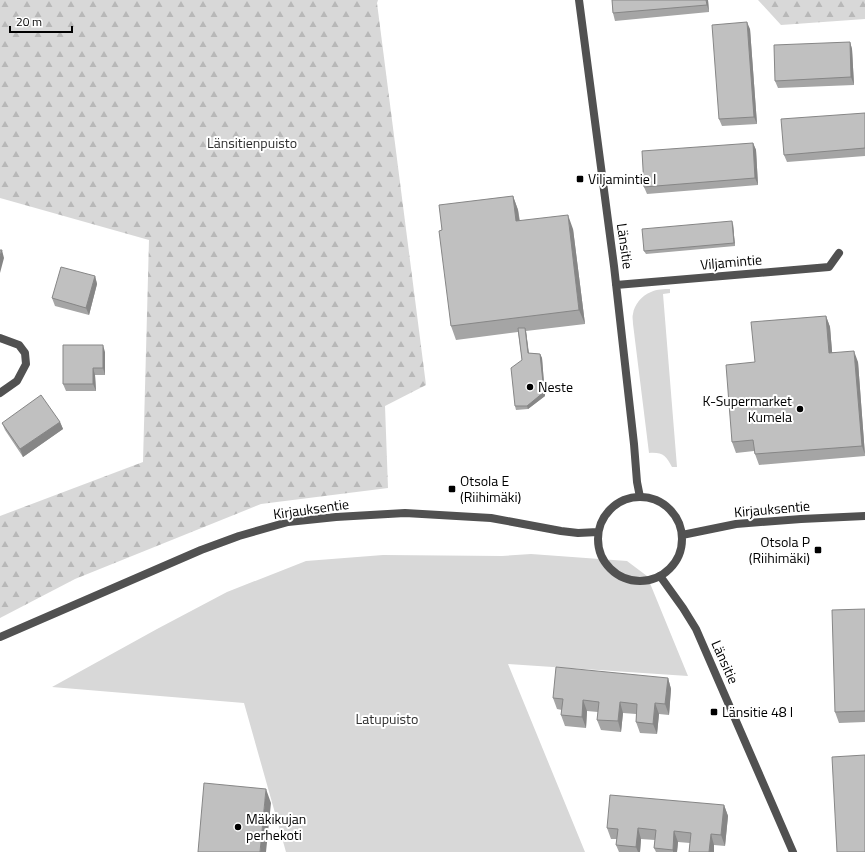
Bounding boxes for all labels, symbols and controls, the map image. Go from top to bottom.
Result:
scale bar [10,8,72,34]
text: 20 m [16,12,42,31]
park label: Länsitienpuisto [207,132,297,153]
place label: Viljamintie I [588,168,656,189]
marker: Viljamintie I [575,174,585,184]
street label: Länsitie [612,222,639,270]
street label: Viljamintie [699,248,763,275]
place label: Neste [538,376,573,397]
marker: Neste [525,382,535,392]
place label: K-Supermarket Kumela [702,390,792,427]
marker: K-Supermarket Kumela [795,404,805,414]
place label: Otsola E (Riihimäki) [460,470,521,507]
marker: Otsola E (Riihimäki) [447,484,457,494]
street label: Kirjauksentie [272,493,350,524]
street label: Kirjauksentie [733,495,811,522]
place label: Otsola P (Riihimäki) [749,531,810,568]
marker: Otsola P (Riihimäki) [813,545,823,555]
street label: Länsitie [707,637,744,687]
place label: Länsitie 48 I [722,701,793,722]
marker: Länsitie 48 I [709,707,719,717]
park label: Latupuisto [356,708,418,729]
place label: Mäkikujan perhekoti [246,808,306,845]
marker: Mäkikujan perhekoti [233,822,243,832]

